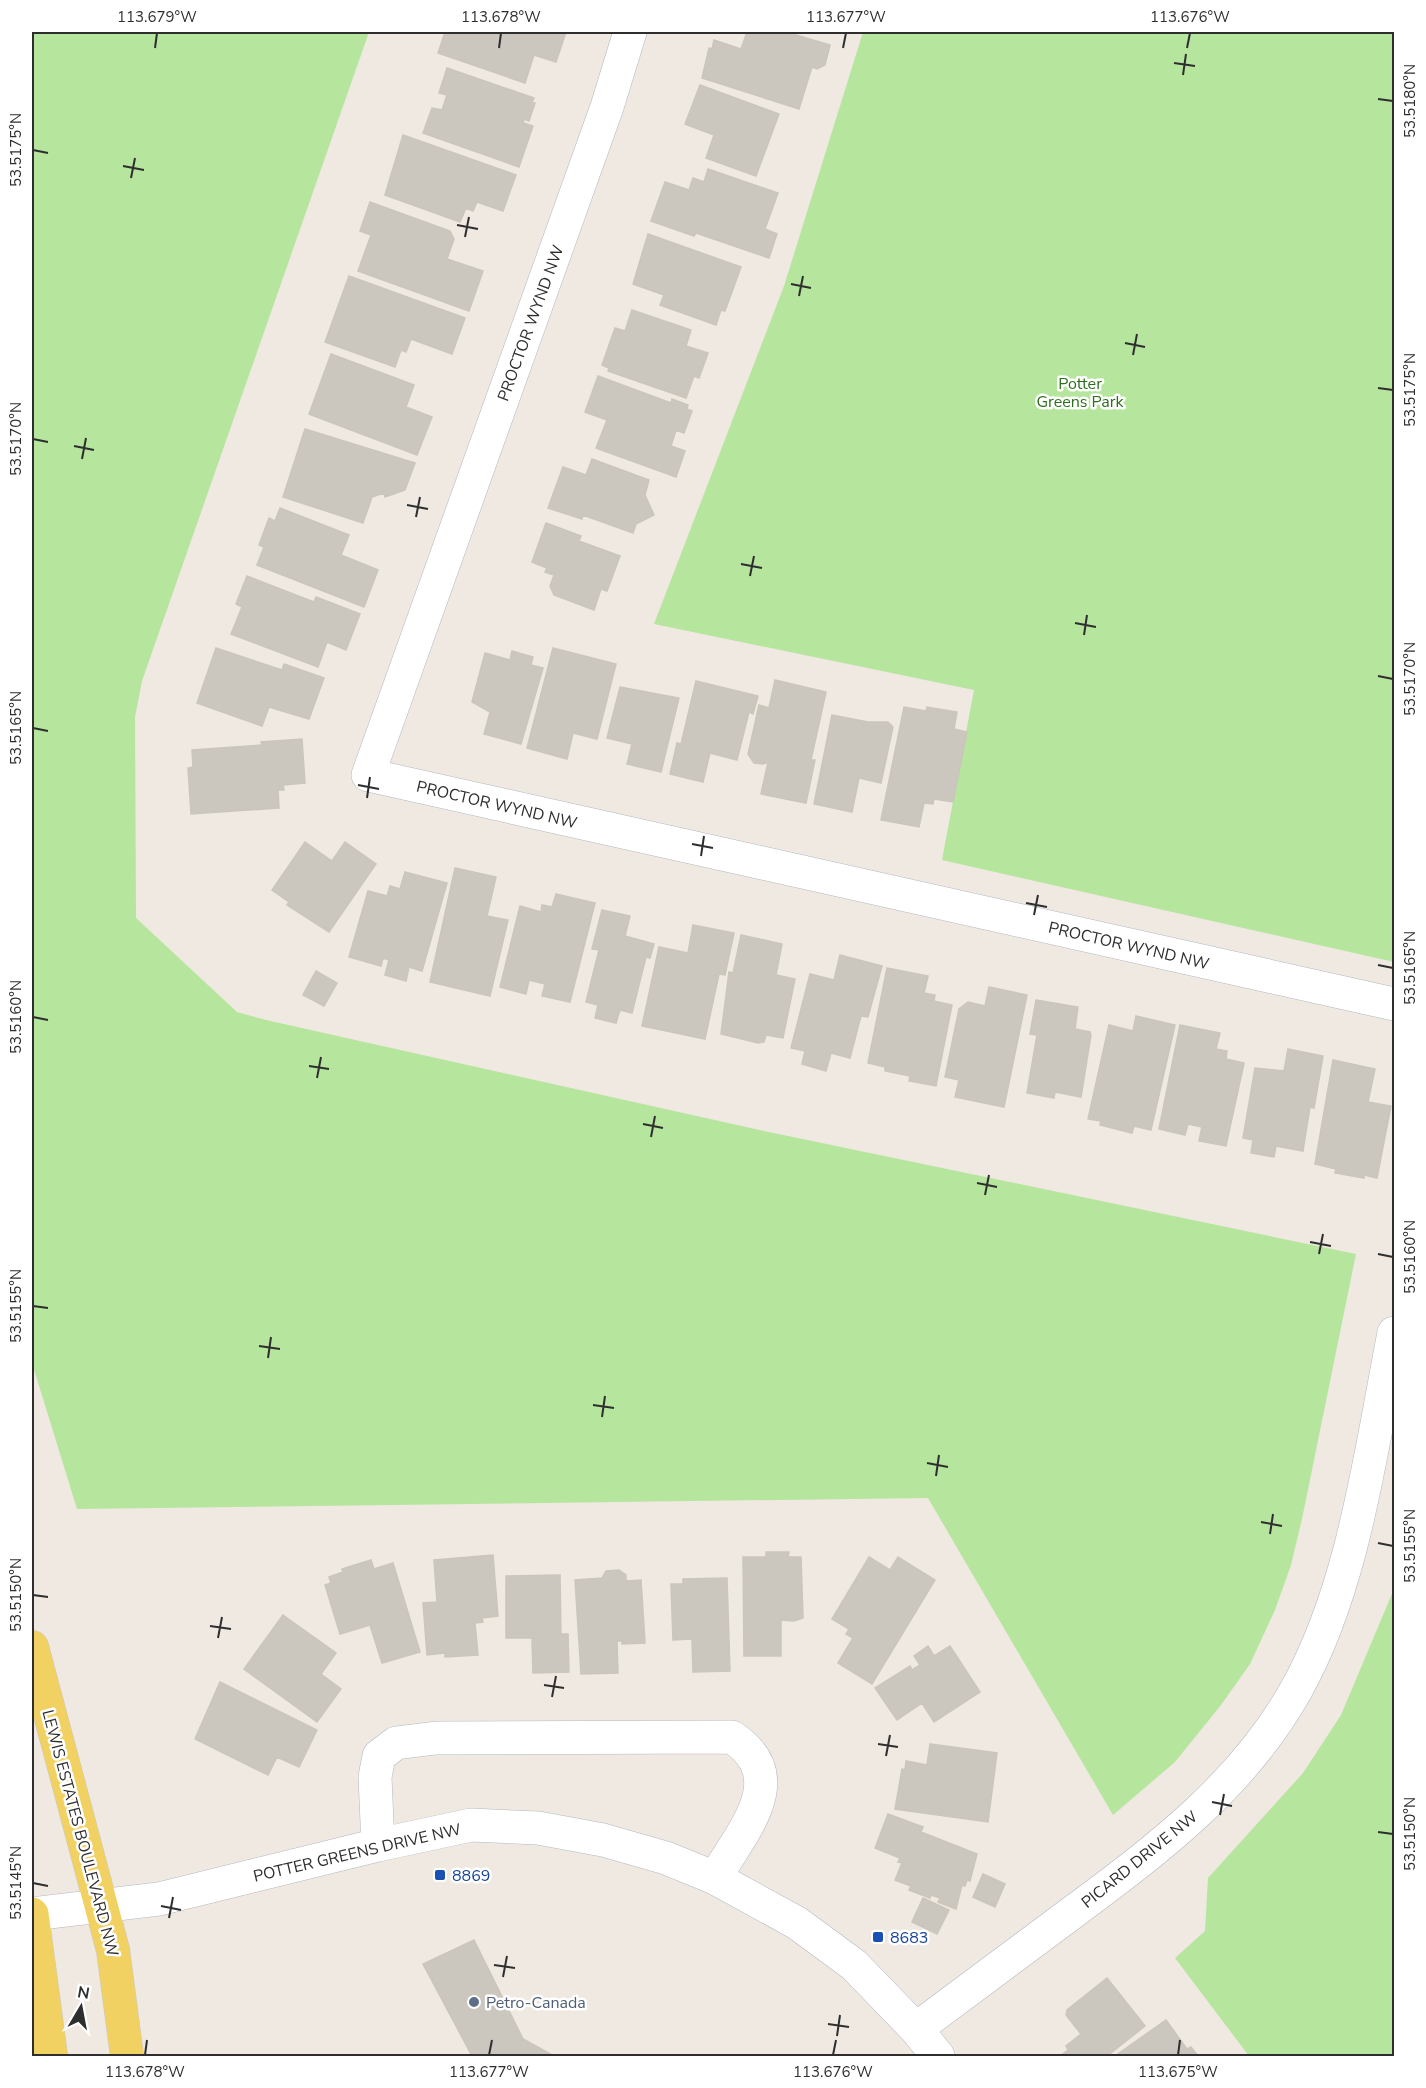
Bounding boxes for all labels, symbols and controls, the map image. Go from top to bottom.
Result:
text: 113.679°W [117,7,197,27]
text: 113.678°W [461,7,541,27]
text: 113.677°W [806,7,886,27]
text: 113.676°W [1150,7,1230,27]
text: 53.5180°N [1400,64,1420,138]
text: 53.5175°N [6,113,26,187]
street label: PROCTOR WYND NW [492,242,570,404]
text: 53.5175°N [1400,353,1420,427]
park label: Potter Greens Park [1036,373,1125,413]
text: 53.5170°N [6,402,26,476]
text: 53.5170°N [1400,642,1420,716]
text: 53.5165°N [6,691,26,765]
street label: PROCTOR WYND NW [414,776,580,834]
street label: PROCTOR WYND NW [1046,917,1212,975]
text: 53.5165°N [1400,931,1420,1005]
text: 53.5160°N [6,980,26,1054]
text: 53.5160°N [1400,1220,1420,1294]
text: 53.5155°N [6,1269,26,1343]
text: 53.5155°N [1400,1509,1420,1583]
text: 53.5150°N [6,1558,26,1632]
street label: LEWIS ESTATES BOULEVARD NW [36,1707,124,1959]
text: 53.5150°N [1400,1797,1420,1871]
street label: PICARD DRIVE NW [1077,1806,1203,1914]
street label: POTTER GREENS DRIVE NW [251,1818,464,1888]
text: 53.5145°N [6,1846,26,1920]
place label: 8869 [452,1865,490,1887]
marker: 8869 [433,1868,447,1882]
place label: 8683 [890,1927,928,1949]
marker: 8683 [871,1930,885,1944]
north arrow [51,1977,111,2037]
text: N [76,1981,91,2005]
place label: Petro-Canada [486,1992,586,2014]
marker: Petro-Canada [467,1995,481,2009]
text: 113.678°W [105,2062,185,2082]
text: 113.677°W [449,2062,529,2082]
text: 113.676°W [793,2062,873,2082]
text: 113.675°W [1138,2062,1218,2082]

